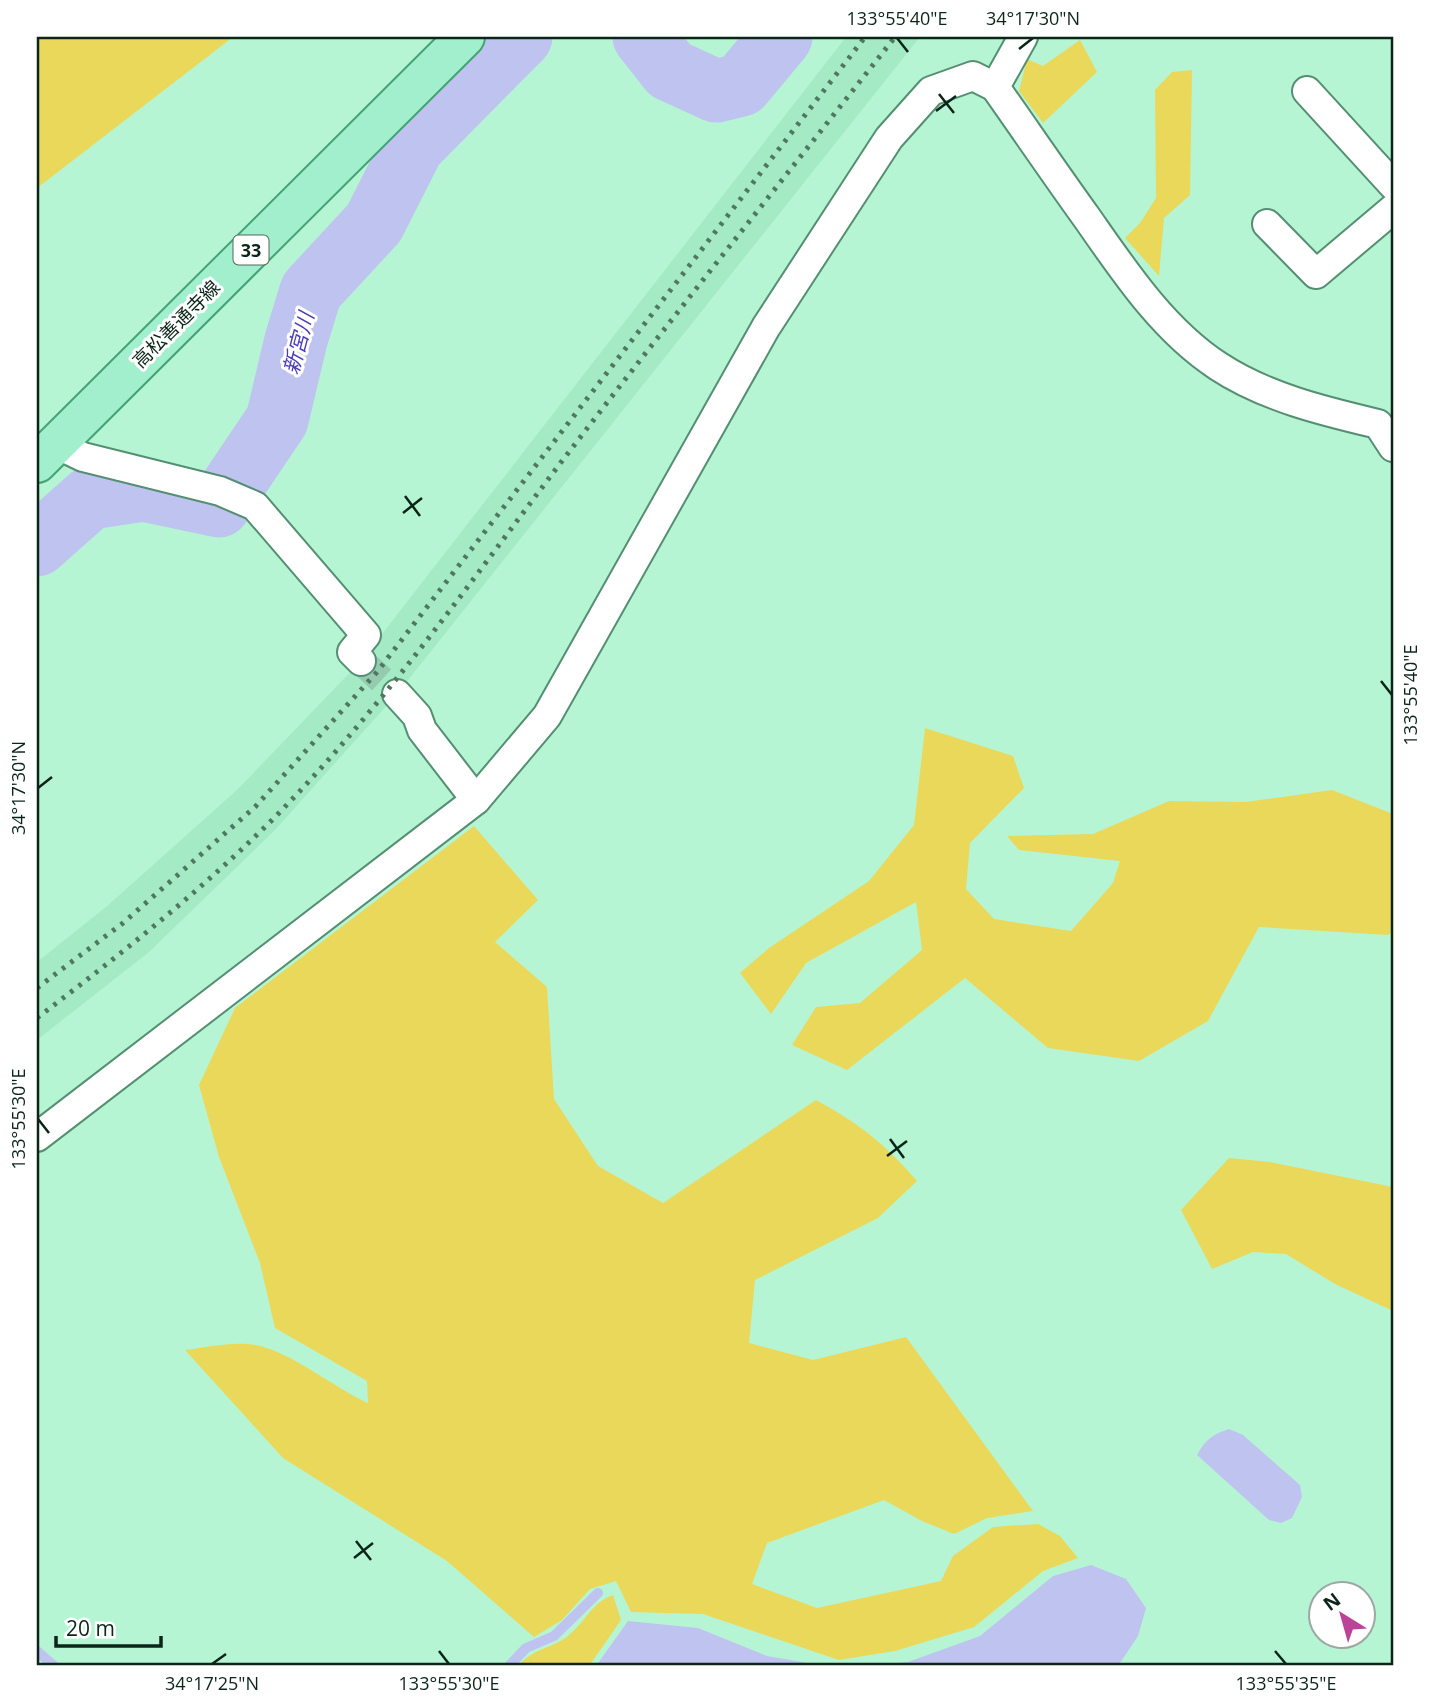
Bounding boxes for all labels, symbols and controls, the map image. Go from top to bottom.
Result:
text: 133°55'40"E [847,6,947,30]
text: 34°17'30"N [986,6,1080,30]
road number: 33 [233,236,268,264]
street label: 高松善通寺線 [126,274,226,374]
water label: 新宮川 [276,307,320,377]
text: 133°55'40"E [1398,645,1422,745]
text: 34°17'30"N [6,741,30,835]
text: 133°55'30"E [6,1069,30,1169]
north arrow [1308,1580,1378,1650]
text: N [1318,1586,1346,1616]
scale bar [56,1605,161,1649]
text: 20 m [66,1614,115,1642]
text: 34°17'25"N [165,1671,259,1695]
text: 133°55'30"E [399,1671,499,1695]
text: 133°55'35"E [1236,1671,1336,1695]

